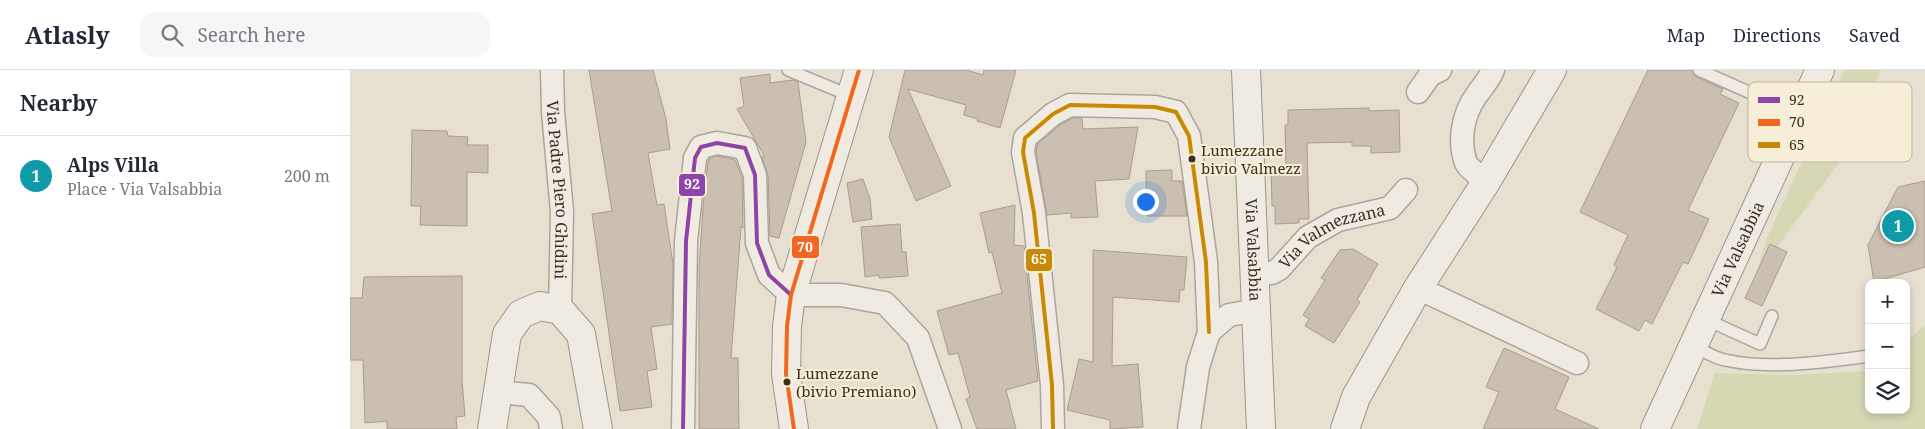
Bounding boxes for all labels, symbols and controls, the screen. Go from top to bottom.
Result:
search box [140,12,490,57]
text: Atlasly [25,18,110,51]
icon: search [158,21,186,49]
text: Search here [198,22,305,48]
text: Map [1667,23,1705,47]
text: Directions [1733,23,1821,47]
text: Saved [1849,23,1900,47]
legend [1748,82,1912,162]
text: Nearby [20,89,98,117]
text: 92 [1789,90,1805,109]
street label: Via Padre Piero Ghidini [542,100,573,279]
text: 70 [1789,112,1805,131]
text: 65 [1789,135,1805,154]
place label: Lumezzane bivio Valmezz [1201,140,1301,178]
text: Alps Villa [67,152,159,178]
marker: Lumezzane bivio Valmezz [1187,154,1197,164]
text: 1 [31,165,41,187]
text: 200 m [284,165,330,187]
line badge: 92 [678,173,706,197]
text: 92 [684,174,700,193]
text: Place · Via Valsabbia [67,178,222,200]
your location [1133,189,1159,215]
street label: Via Valsabbia [1240,198,1267,302]
street label: Via Valmezzana [1274,198,1387,273]
street label: Via Valsabbia [1706,198,1769,300]
pin: 1 [1882,207,1914,245]
line badge: 70 [791,235,820,259]
text: 70 [797,237,813,256]
line badge: 65 [1025,248,1053,272]
text: 65 [1031,249,1047,268]
map controls [1865,279,1910,414]
button: + [1865,279,1910,324]
button: − [1865,324,1910,369]
place label: Lumezzane (bivio Premiano) [796,363,916,401]
button: layers [1865,369,1910,414]
marker: Lumezzane (bivio Premiano) [782,377,792,387]

